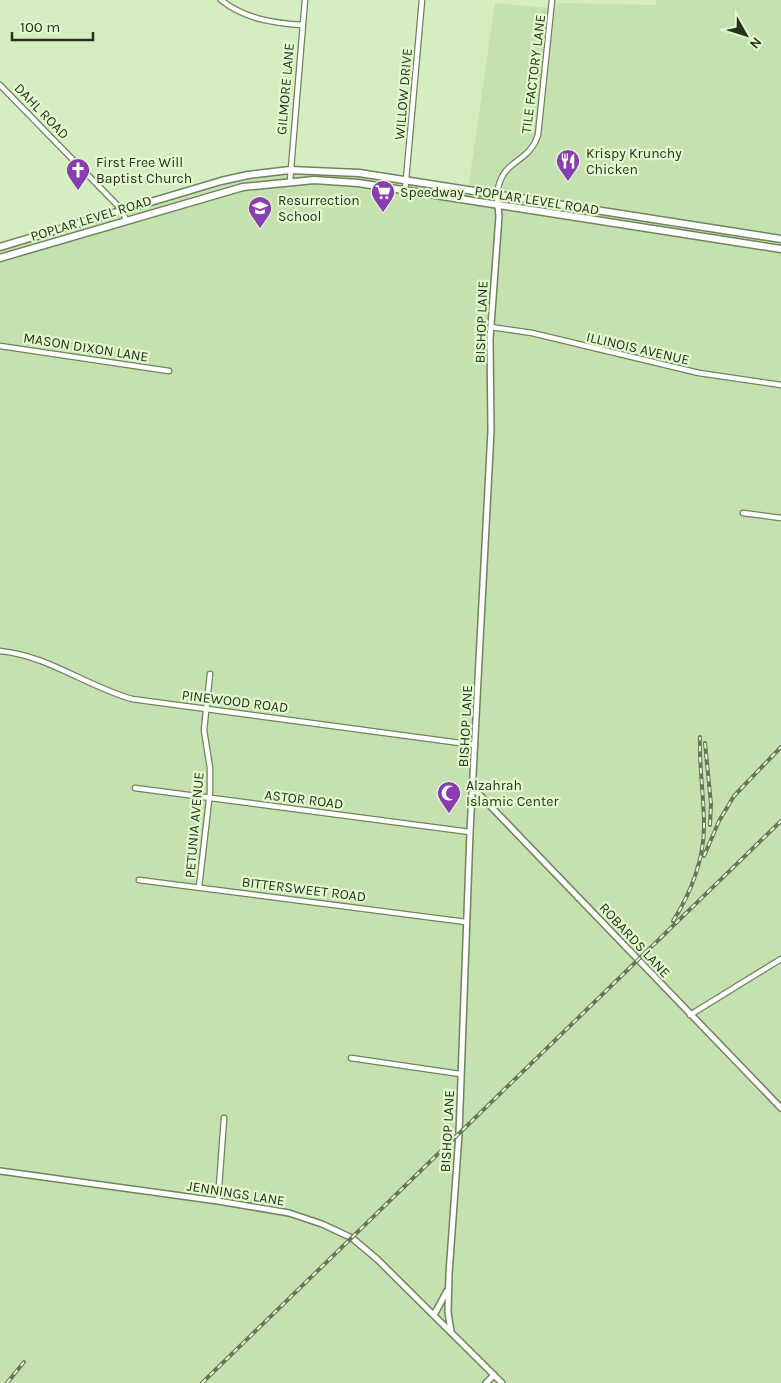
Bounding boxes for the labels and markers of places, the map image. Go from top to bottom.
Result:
place label: Krispy Krunchy Chicken [586,145,682,178]
restaurant icon: Krispy Krunchy Chicken [555,148,581,182]
place label: First Free Will Baptist Church [96,154,192,187]
church icon: First Free Will Baptist Church [65,157,91,191]
supermarket icon: Speedway [370,179,396,213]
place label: Speedway [400,184,464,201]
place label: Resurrection School [278,192,360,225]
school or university icon: Resurrection School [247,195,273,229]
place label: Alzahrah Islamic Center [466,777,559,810]
mosque icon: Alzahrah Islamic Center [436,780,462,814]

